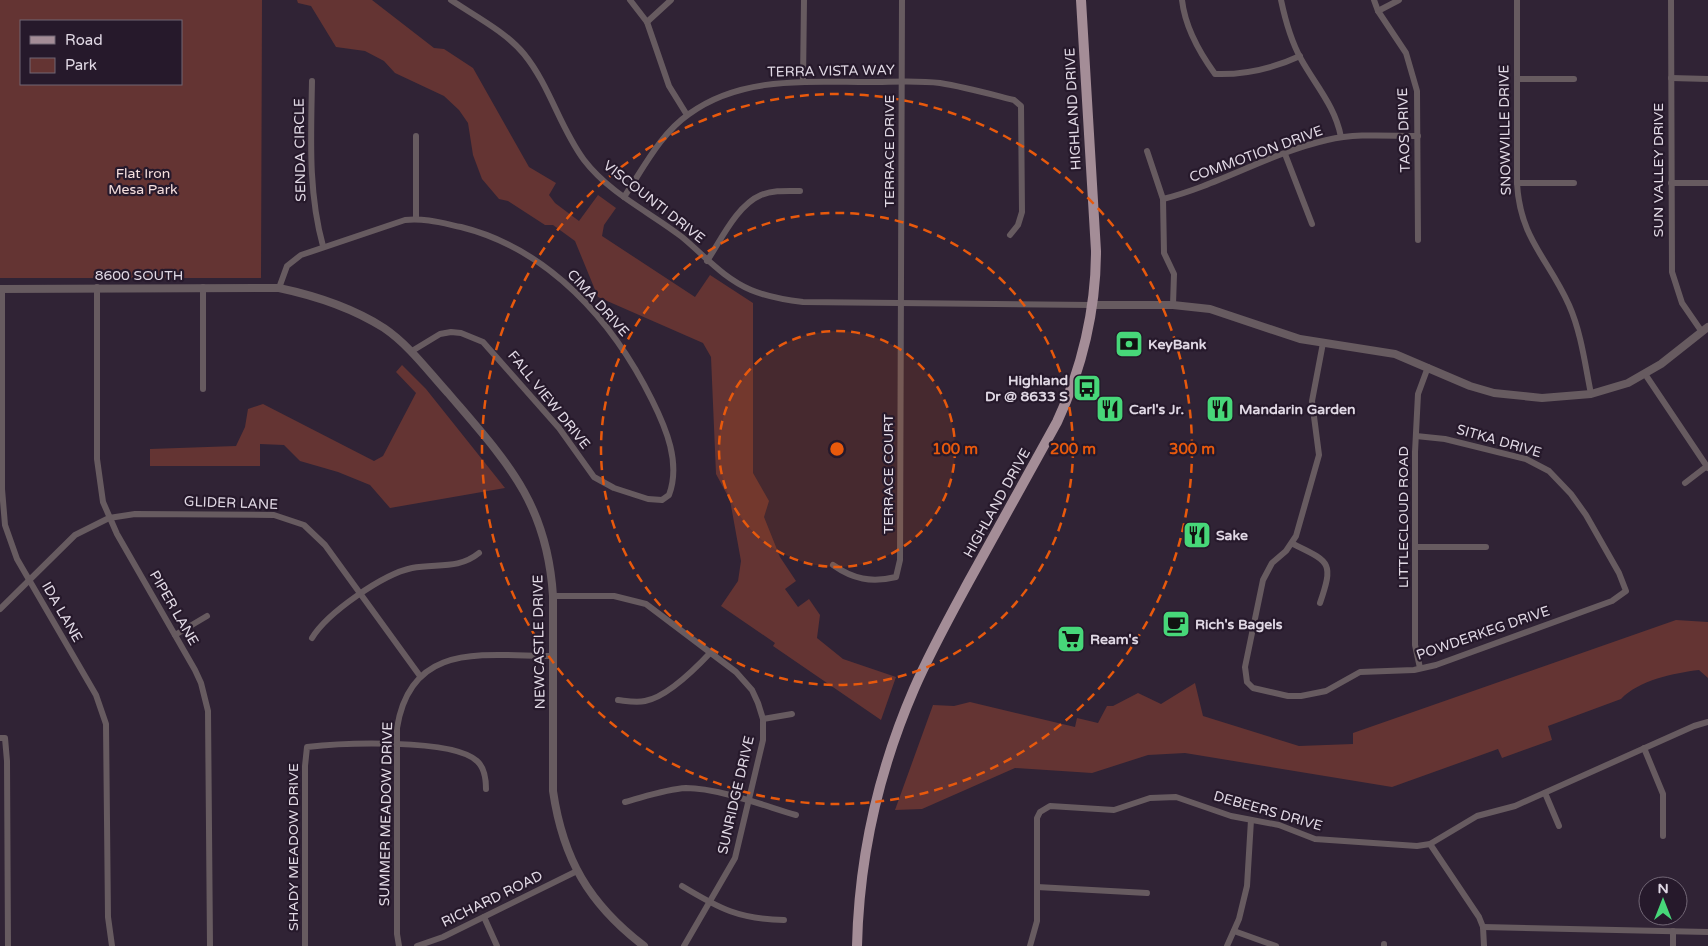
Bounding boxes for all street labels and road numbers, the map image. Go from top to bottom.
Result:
street label: HIGHLAND DRIVE [1061,47,1085,171]
street label: TERRA VISTA WAY [767,61,895,81]
street label: SNOWVILLE DRIVE [1495,64,1515,196]
street label: TAOS DRIVE [1394,87,1414,173]
street label: TERRACE DRIVE [881,94,898,208]
street label: SENDA CIRCLE [291,98,309,202]
street label: SUN VALLEY DRIVE [1650,103,1667,237]
street label: COMMOTION DRIVE [1187,122,1325,186]
street label: VISCOUNTI DRIVE [600,157,708,247]
street label: CIMA DRIVE [563,266,633,340]
street label: 8600 SOUTH [95,267,183,284]
street label: FALL VIEW DRIVE [504,347,594,453]
street label: TERRACE COURT [880,414,897,534]
street label: SITKA DRIVE [1455,421,1543,461]
street label: HIGHLAND DRIVE [960,445,1034,561]
street label: LITTLECLOUD ROAD [1395,446,1412,588]
street label: GLIDER LANE [184,493,278,513]
street label: PIPER LANE [146,567,202,649]
street label: NEWCASTLE DRIVE [529,574,549,710]
street label: IDA LANE [38,579,86,645]
street label: POWDERKEG DRIVE [1414,602,1552,664]
street label: SUMMER MEADOW DRIVE [376,722,396,906]
street label: SUNRIDGE DRIVE [714,734,758,856]
street label: SHADY MEADOW DRIVE [285,763,302,931]
street label: DEBEERS DRIVE [1212,787,1324,835]
street label: RICHARD ROAD [438,867,546,931]

